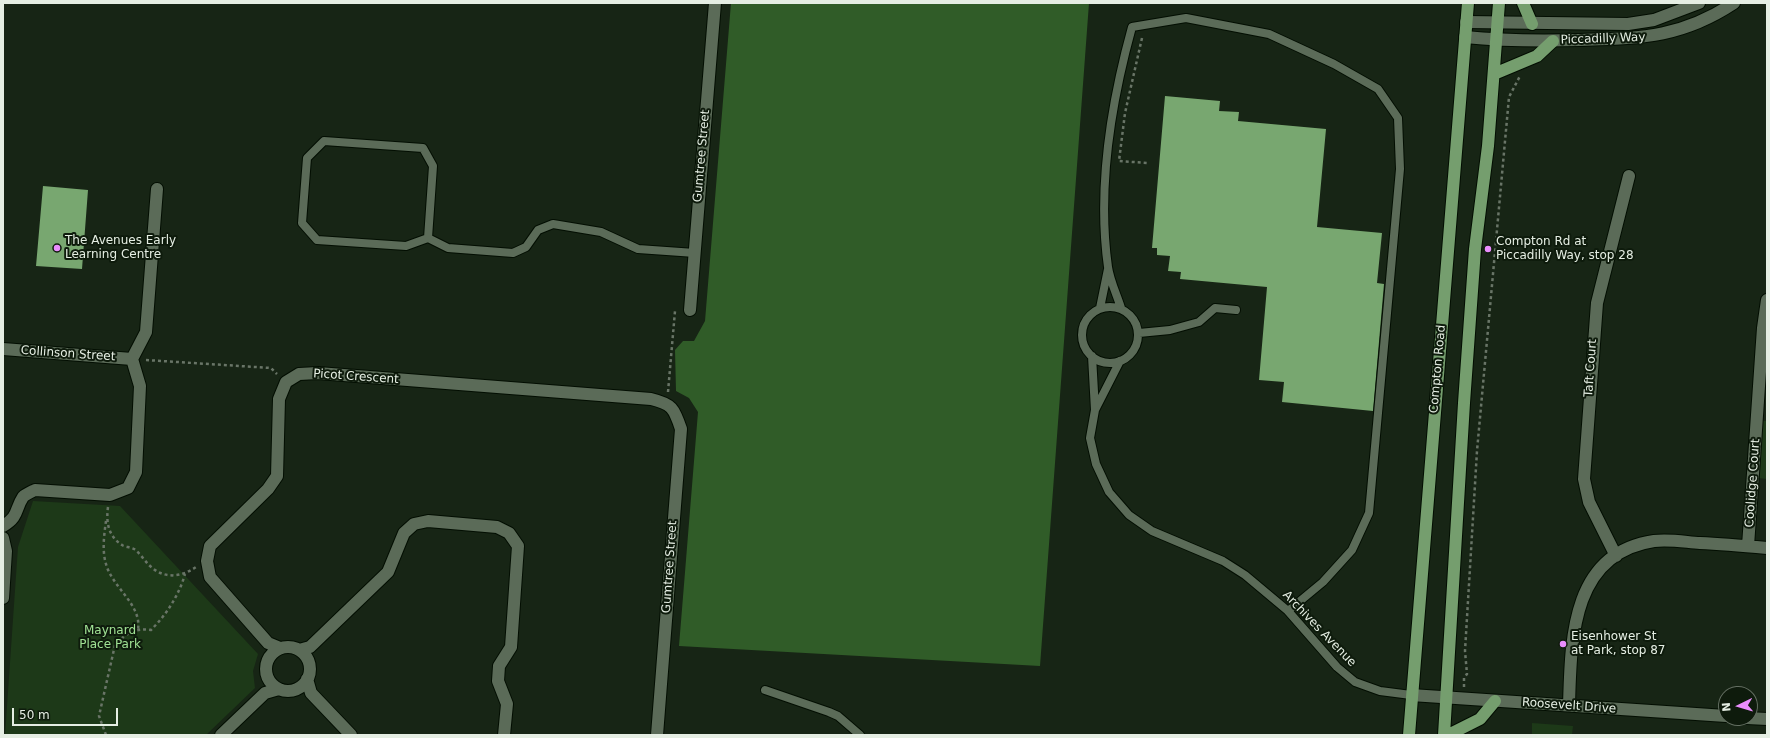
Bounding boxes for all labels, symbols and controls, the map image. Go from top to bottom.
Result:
street label: Piccadilly Way [1560,30,1646,48]
street label: Gumtree Street [691,109,713,203]
place label: The Avenues Early Learning Centre [65,234,176,262]
place label: Compton Rd at Piccadilly Way, stop 28 [1496,235,1634,263]
marker: The Avenues Early Learning Centre [52,243,62,253]
marker: Compton Rd at Piccadilly Way, stop 28 [1483,244,1493,254]
street label: Compton Road [1427,324,1449,414]
street label: Taft Court [1582,338,1600,398]
street label: Collinson Street [20,344,116,364]
street label: Picot Crescent [313,367,399,387]
street label: Coolidge Court [1743,438,1763,528]
street label: Gumtree Street [660,520,680,614]
street label: Archives Avenue [1279,588,1359,670]
park label: Maynard Place Park [79,624,141,652]
place label: Eisenhower St at Park, stop 87 [1571,630,1665,658]
marker: Eisenhower St at Park, stop 87 [1558,639,1568,649]
north arrow [1718,686,1758,726]
street label: Roosevelt Drive [1521,696,1617,716]
scale bar [14,700,120,726]
text: N [1720,702,1733,712]
text: 50 m [19,708,50,722]

